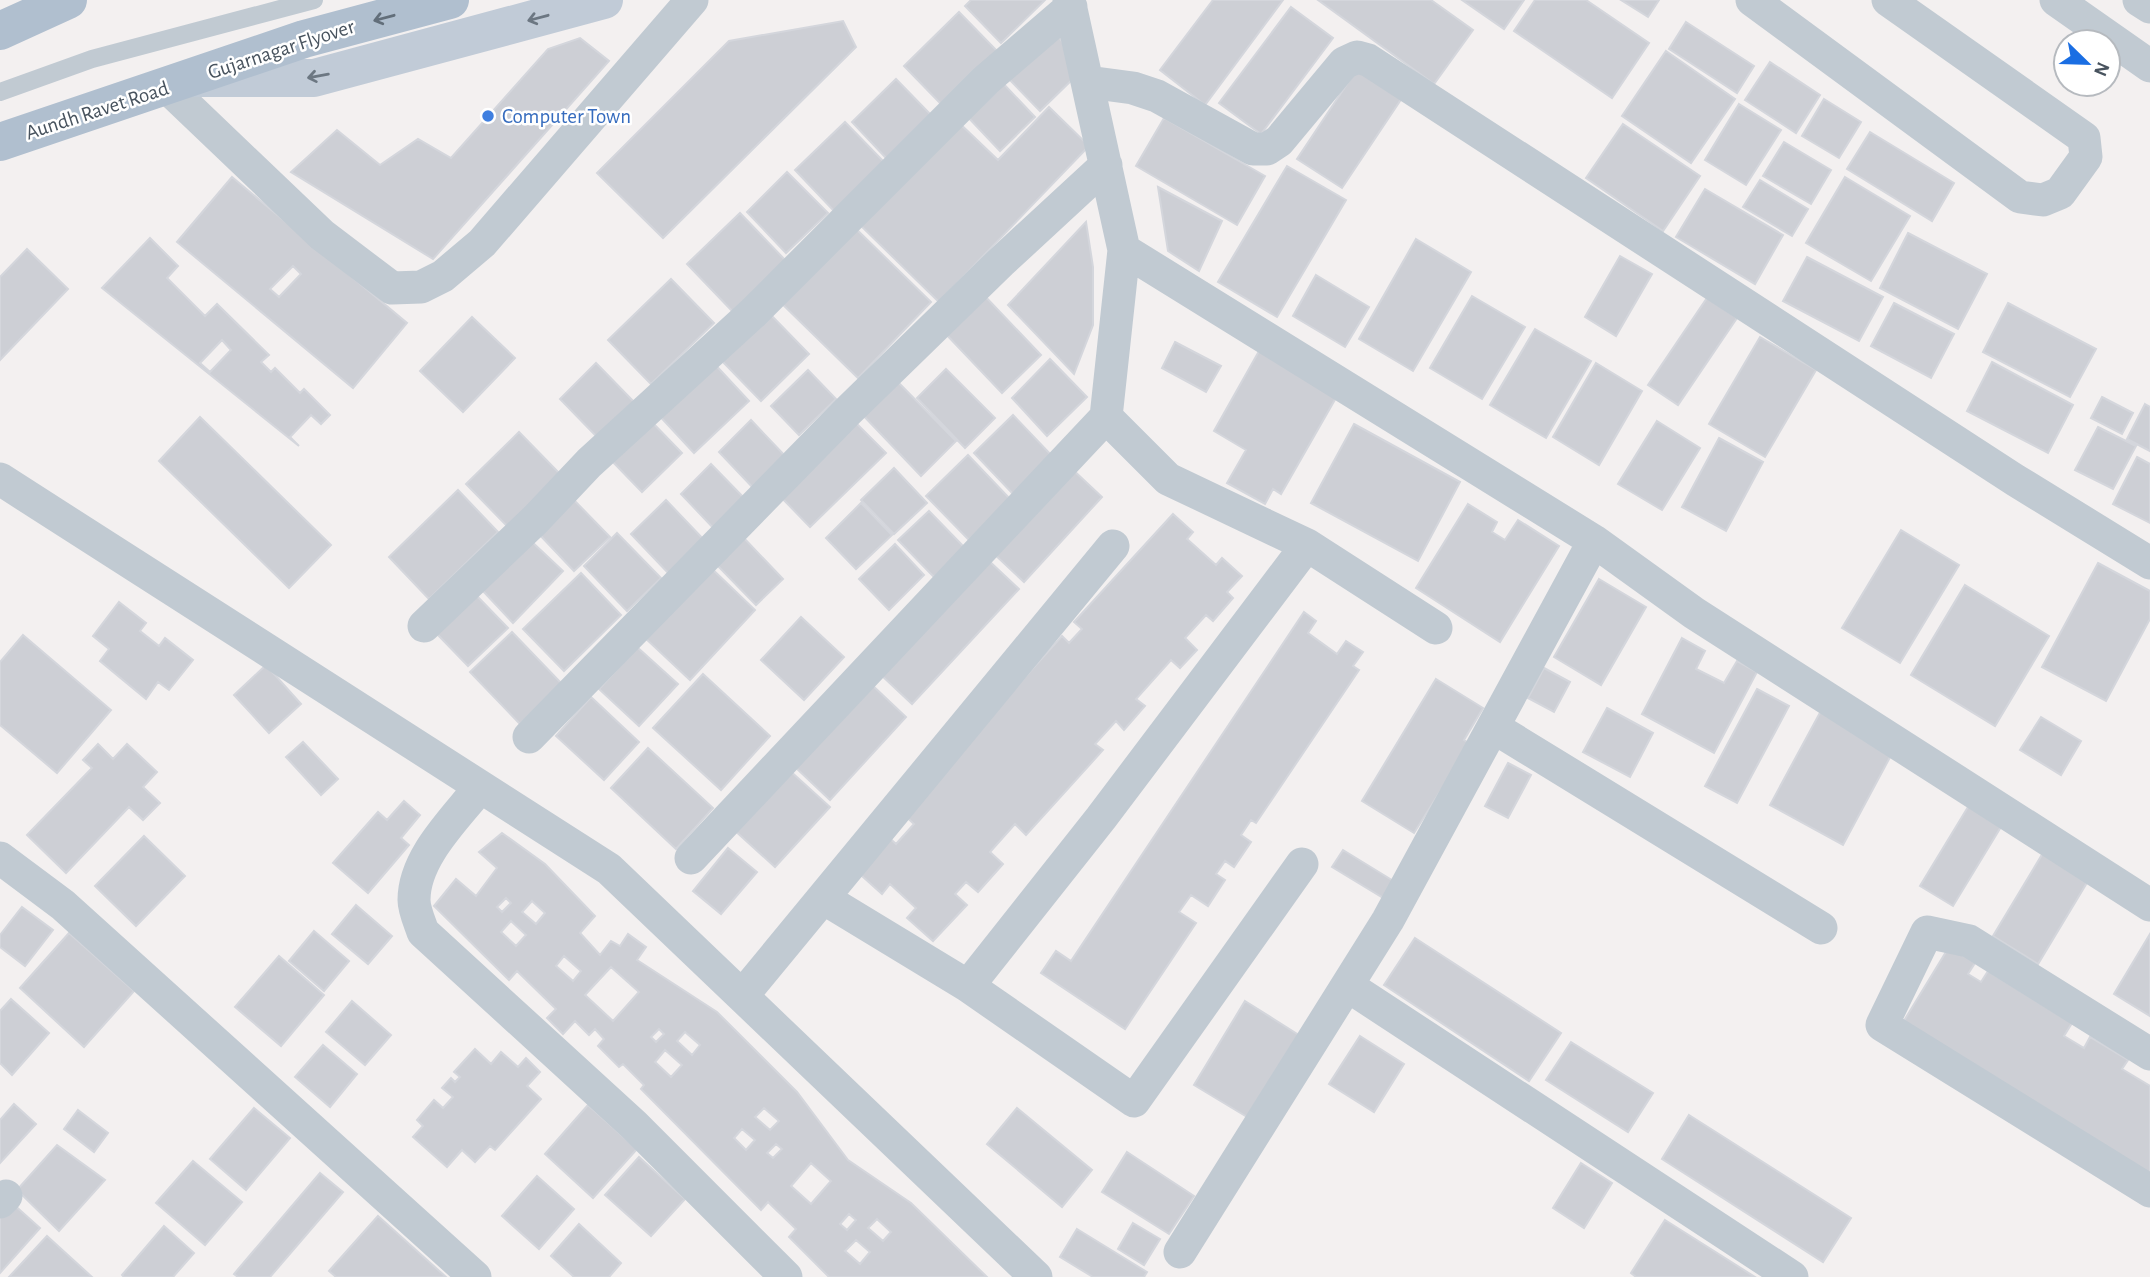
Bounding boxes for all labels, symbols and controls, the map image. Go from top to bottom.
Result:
one-way arrow [373,12,395,25]
one-way arrow [527,12,550,25]
street label: Gujarnagar Flyover [205,16,357,83]
north arrow [2052,28,2122,98]
text: N [2090,59,2113,79]
one-way arrow [307,70,330,83]
street label: Aundh Ravet Road [23,77,171,144]
place label: Computer Town [502,106,631,127]
marker: Computer Town [480,108,496,124]

